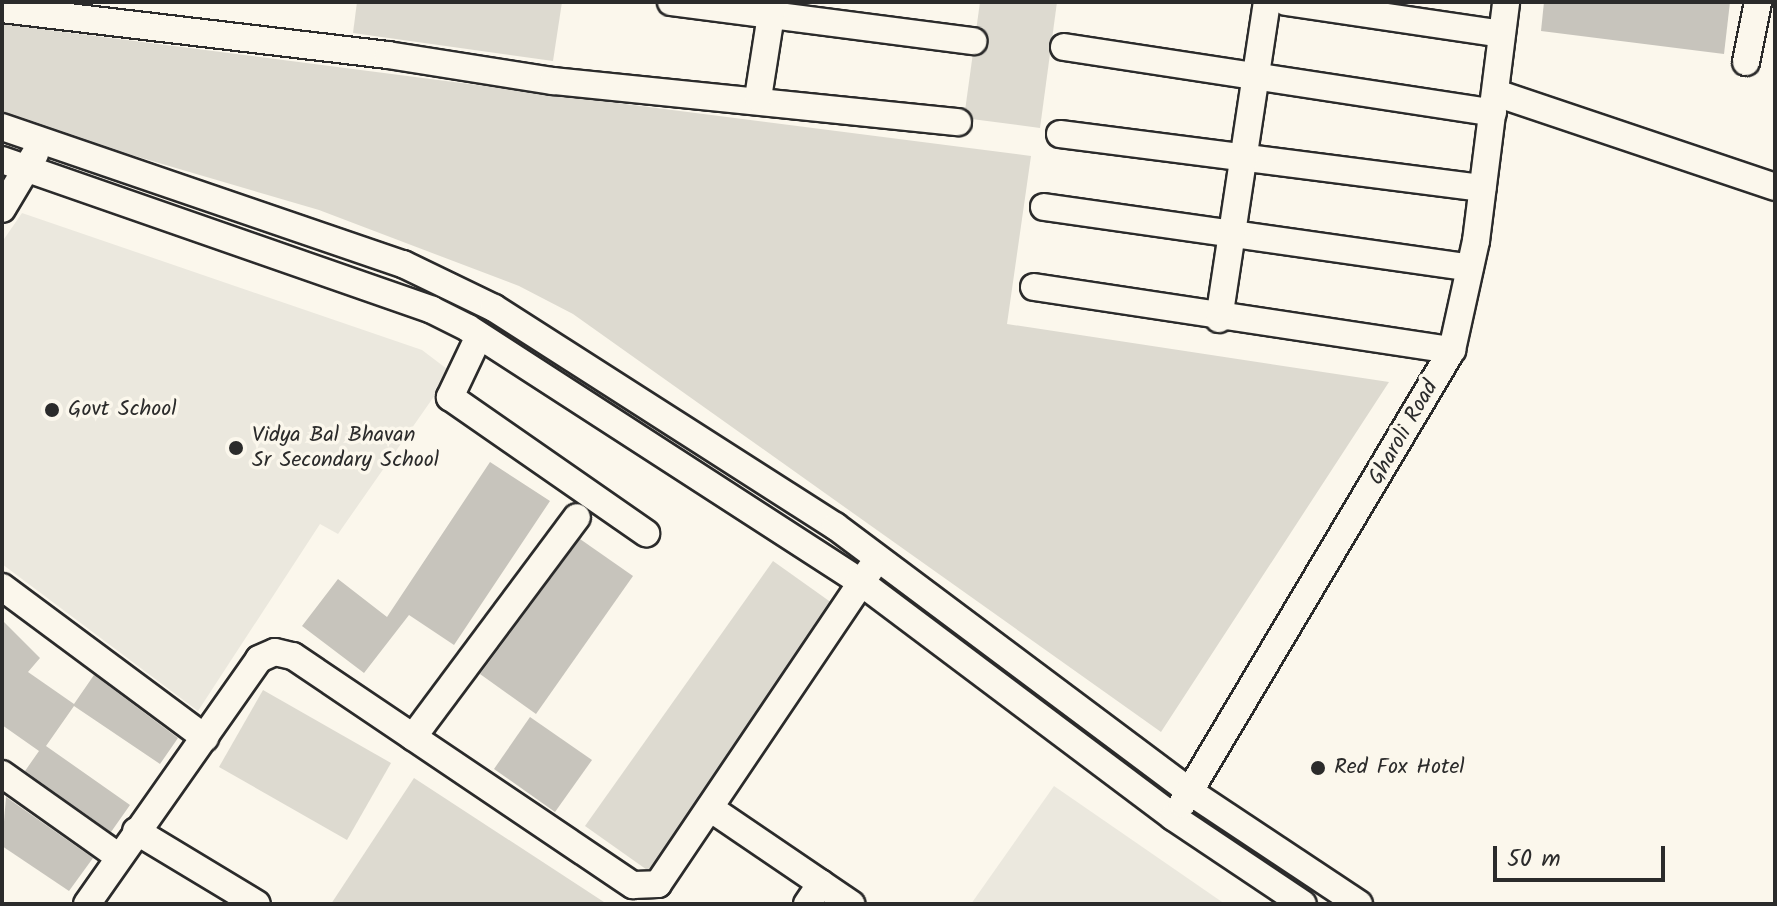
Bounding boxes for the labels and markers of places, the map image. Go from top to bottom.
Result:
place label: Govt School [68,397,177,423]
marker: Govt School [43,401,61,419]
place label: Vidya Bal Bhavan Sr Secondary School [252,422,439,474]
marker: Vidya Bal Bhavan Sr Secondary School [227,439,245,457]
place label: Red Fox Hotel [1334,755,1465,781]
marker: Red Fox Hotel [1309,759,1327,777]

